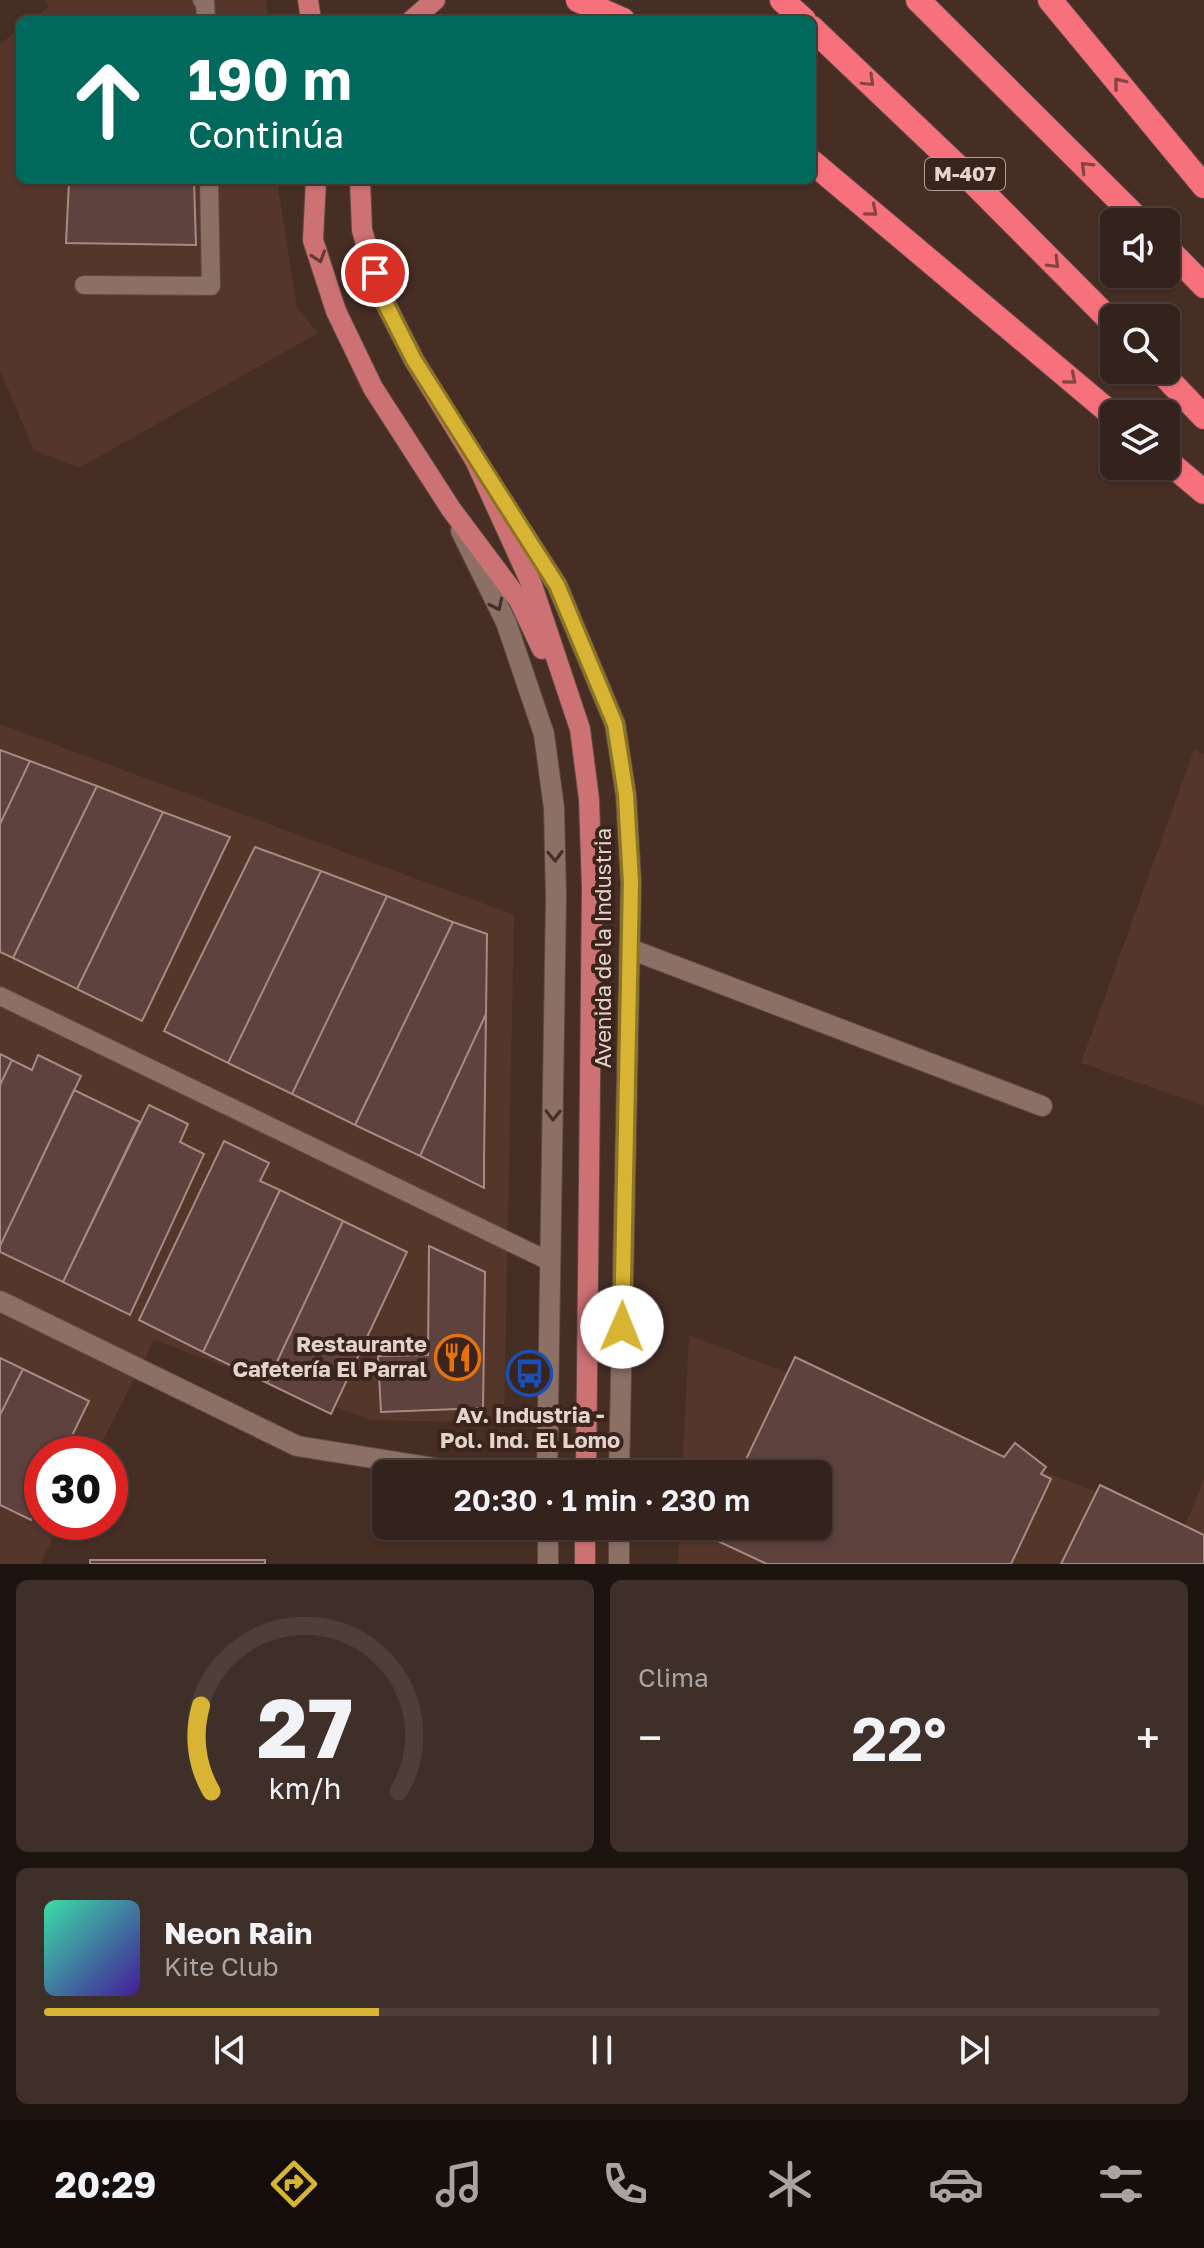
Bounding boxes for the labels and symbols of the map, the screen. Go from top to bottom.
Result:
one-way arrow [860,72,874,86]
one-way arrow [1114,78,1129,92]
road number: M-407 [925,158,1005,190]
one-way arrow [1080,162,1095,176]
one-way arrow [863,201,877,216]
pin [341,239,409,307]
one-way arrow [309,249,325,263]
one-way arrow [1045,254,1059,268]
one-way arrow [1061,369,1076,384]
one-way arrow [488,596,503,611]
street label: Avenida de la Industria [589,828,616,1068]
one-way arrow [547,850,564,863]
one-way arrow [544,1109,562,1122]
position arrow [580,1285,664,1369]
place label: Restaurante Cafetería El Parral [232,1330,427,1382]
restaurant icon: Restaurante Cafetería El Parral [434,1333,482,1381]
bus stop icon: Av. Industria - Pol. Ind. El Lomo [506,1350,554,1398]
place label: Av. Industria - Pol. Ind. El Lomo [440,1401,620,1453]
speed limit sign: 30 [24,1436,128,1540]

